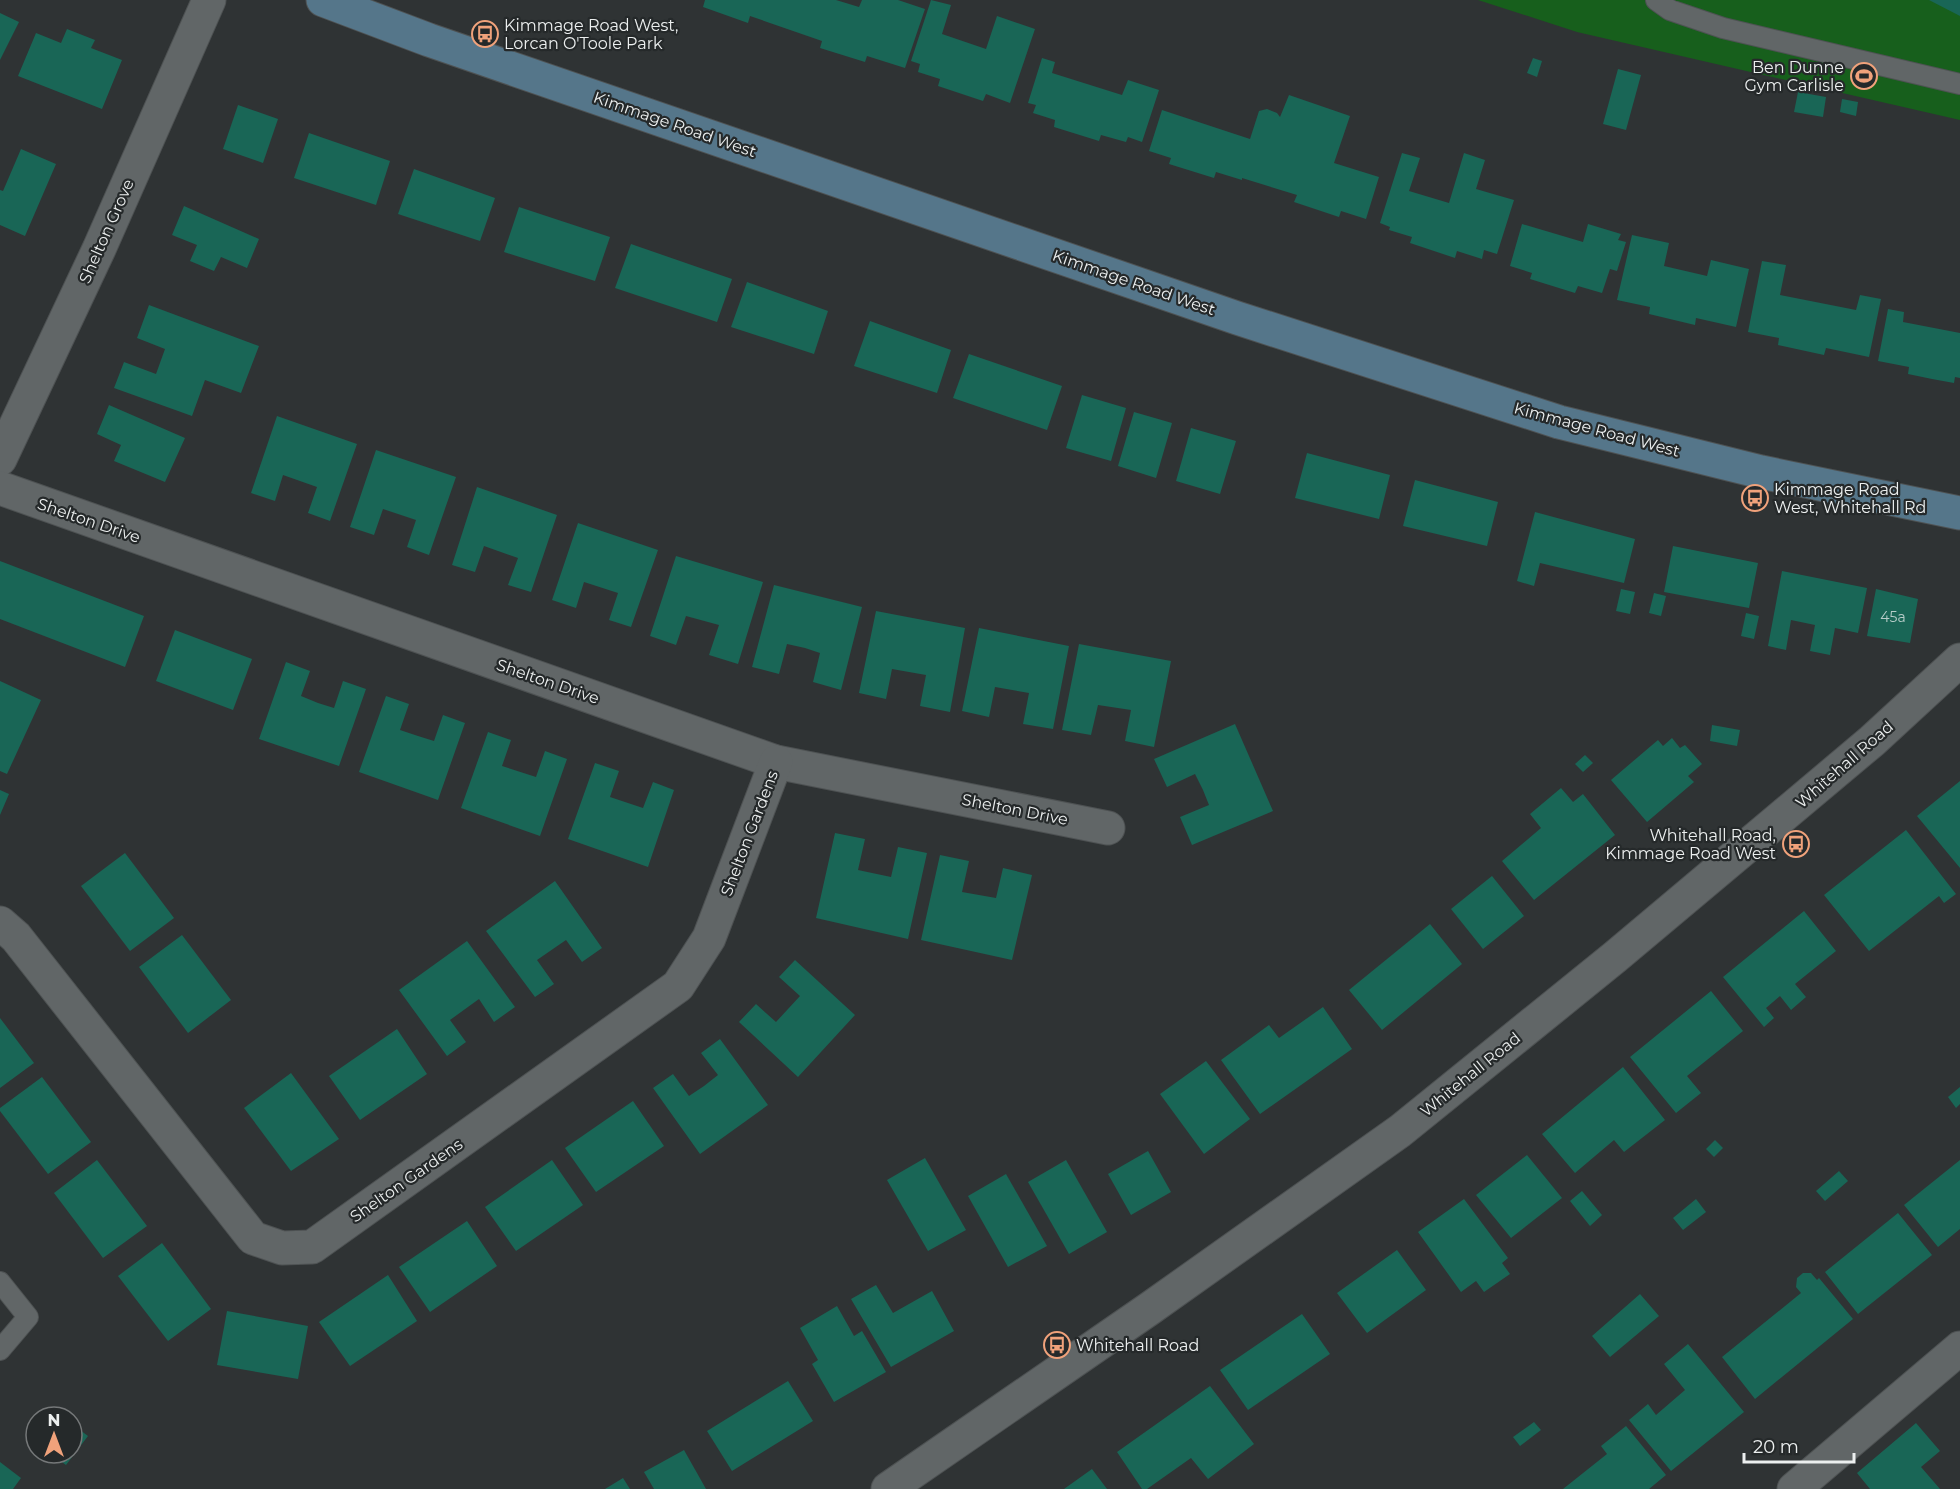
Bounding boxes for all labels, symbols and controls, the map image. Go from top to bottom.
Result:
place label: Kimmage Road West, Lorcan O'Toole Park [504,16,678,53]
bus stop icon: Kimmage Road West, Lorcan O'Toole Park [470,19,500,49]
place label: Ben Dunne Gym Carlisle [1744,58,1844,95]
sports icon: Ben Dunne Gym Carlisle [1849,61,1879,91]
street label: Kimmage Road West [591,88,759,161]
street label: Shelton Grove [75,176,138,286]
street label: Kimmage Road West [1050,246,1218,319]
street label: Kimmage Road West [1512,398,1682,461]
place label: Kimmage Road West, Whitehall Rd [1774,480,1926,517]
bus stop icon: Kimmage Road West, Whitehall Rd [1740,483,1770,513]
street label: Shelton Drive [35,494,143,547]
house number: 45a [1880,608,1906,626]
street label: Shelton Drive [494,655,602,708]
street label: Whitehall Road [1792,717,1897,812]
street label: Shelton Gardens [717,768,782,899]
street label: Shelton Drive [960,790,1070,829]
place label: Whitehall Road, Kimmage Road West [1605,826,1777,863]
bus stop icon: Whitehall Road, Kimmage Road West [1781,829,1811,859]
street label: Whitehall Road [1416,1028,1524,1121]
street label: Shelton Gardens [346,1134,466,1226]
bus stop icon: Whitehall Road [1042,1330,1072,1360]
place label: Whitehall Road [1076,1336,1199,1355]
north arrow [24,1405,84,1465]
text: N [48,1411,60,1430]
scale bar [1744,1426,1854,1464]
text: 20 m [1753,1436,1799,1458]

